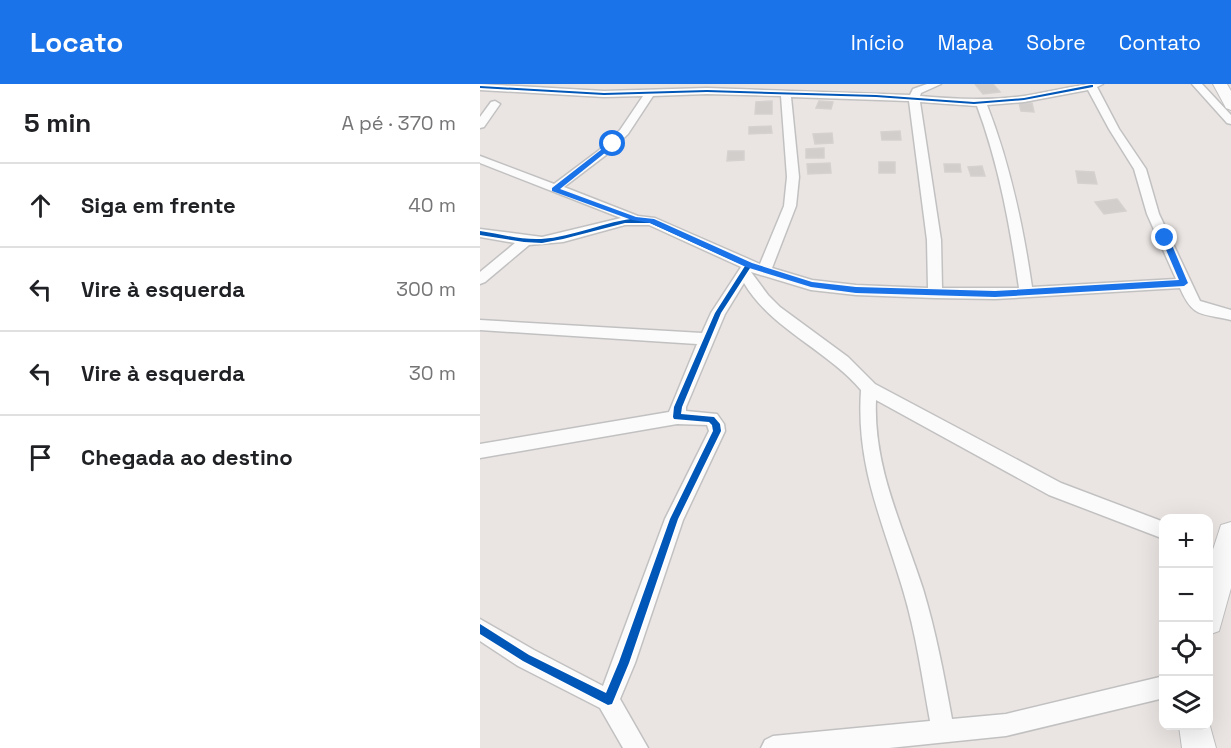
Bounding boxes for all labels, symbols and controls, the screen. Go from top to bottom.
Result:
text: Locato [30,24,123,60]
text: Início [851,29,904,56]
text: Mapa [937,29,993,56]
text: Sobre [1026,29,1086,56]
text: Contato [1119,29,1201,56]
text: 5 min [24,106,91,140]
text: A pé · 370 m [341,110,456,136]
route start [599,130,625,156]
icon: ahead [24,189,57,222]
text: Siga em frente [81,191,236,219]
text: 40 m [408,192,456,218]
route end [1151,224,1177,250]
icon: left [24,273,57,306]
text: Vire à esquerda [81,275,245,303]
text: 300 m [396,276,456,302]
icon: left [24,357,57,390]
text: Vire à esquerda [81,359,245,387]
text: 30 m [409,360,456,386]
icon: arrive [24,441,57,474]
text: Chegada ao destino [81,443,293,471]
map controls [1159,514,1213,730]
button: + [1159,514,1213,568]
button: − [1159,568,1213,622]
button: locate [1159,622,1213,676]
button: layers [1159,676,1213,730]

